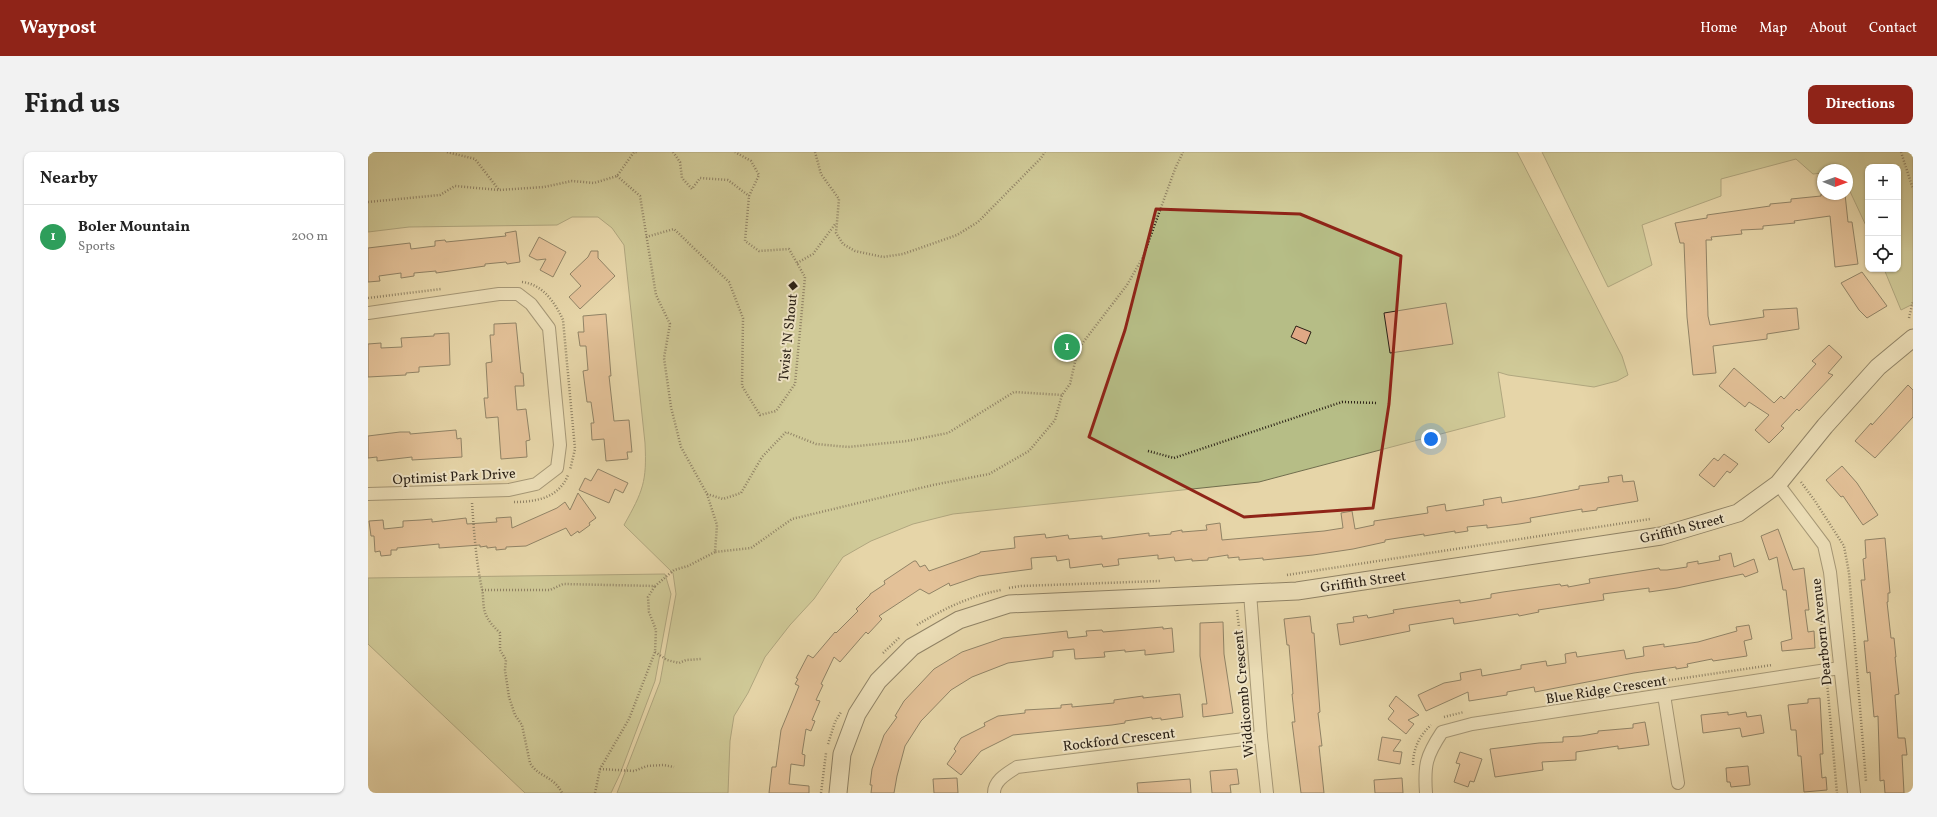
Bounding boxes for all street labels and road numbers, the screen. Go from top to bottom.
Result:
street label: Twist 'N Shout ◆ [775,280,804,383]
street label: Optimist Park Drive [392,465,516,490]
street label: Griffith Street [1638,510,1727,549]
street label: Griffith Street [1319,567,1407,598]
street label: Dearborn Avenue [1807,577,1838,686]
street label: Widdicomb Crescent [1229,629,1260,759]
street label: Blue Ridge Crescent [1544,672,1668,709]
street label: Rockford Crescent [1062,724,1176,757]

